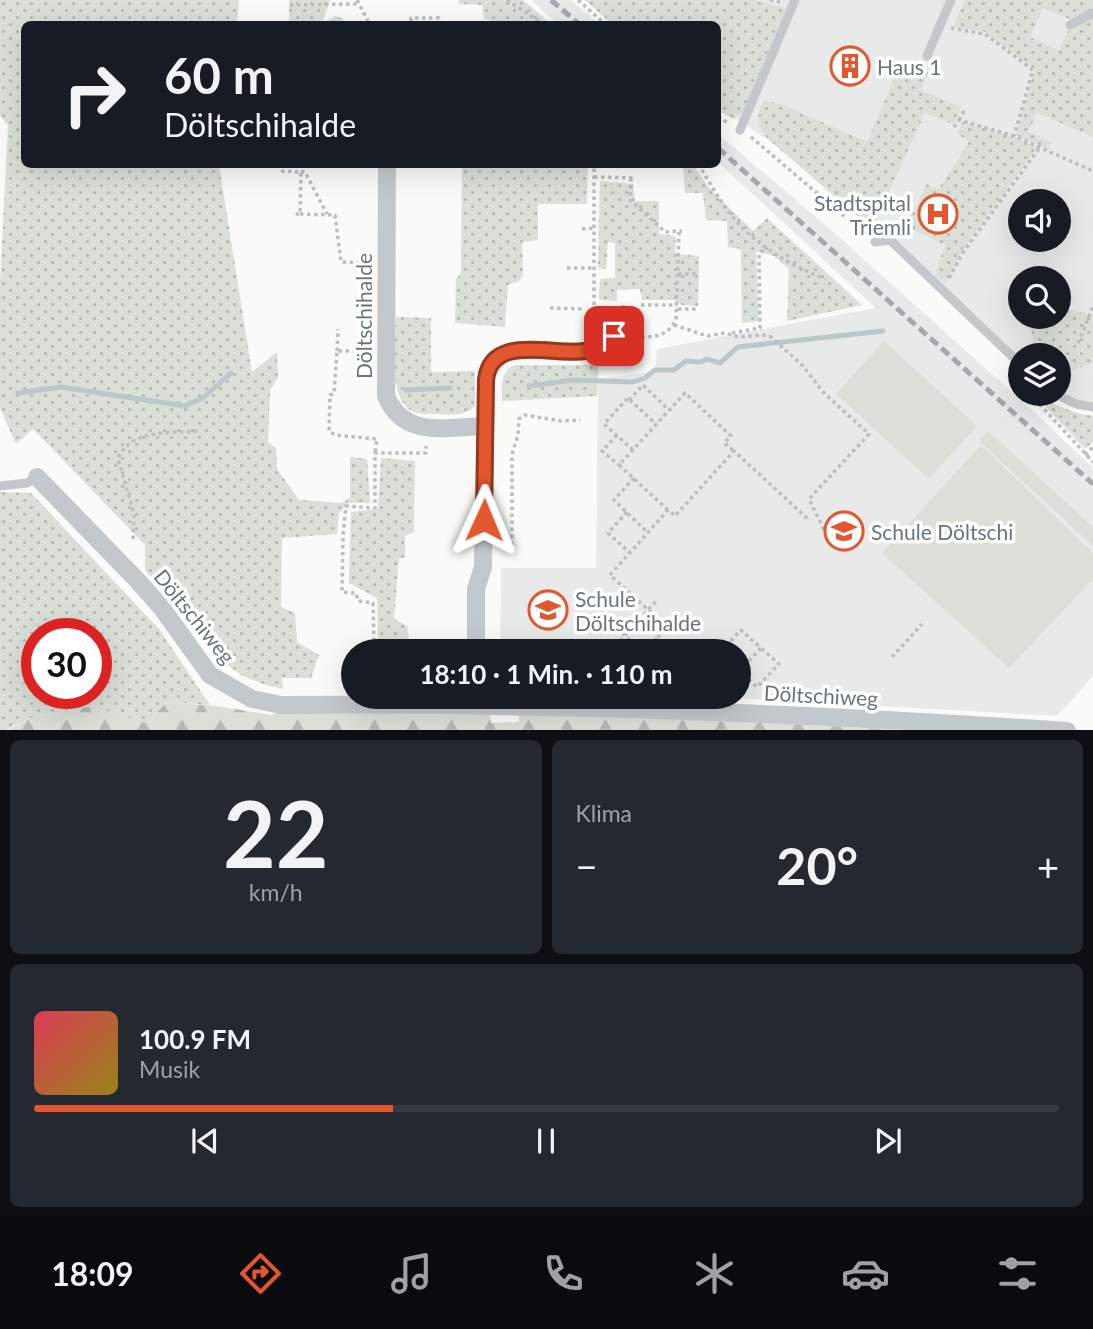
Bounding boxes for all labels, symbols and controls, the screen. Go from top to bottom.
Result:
building icon: Haus 1 [829,45,871,87]
text: 60 m [164,46,274,104]
icon: right [49,49,140,140]
place label: Haus 1 [877,54,942,79]
text: Döltschihalde [164,105,356,144]
map controls [1008,189,1071,406]
button: sound [1008,189,1071,252]
place label: Stadtspital Triemli [814,190,911,239]
hospital icon: Stadtspital Triemli [917,193,959,235]
street label: Döltschihalde [351,253,376,379]
button: search [1008,266,1071,329]
pin [584,306,644,366]
icon: arrive [595,317,633,355]
button: layers [1008,343,1071,406]
position arrow [447,483,521,557]
school or university icon: Schule Döltschi [823,510,865,552]
place label: Schule Döltschi [871,519,1013,544]
street label: Döltschiweg [149,564,241,668]
place label: Schule Döltschihalde [575,586,701,635]
school or university icon: Schule Döltschihalde [527,589,569,631]
speed limit sign: 30 [21,618,112,709]
text: 18:10 · 1 Min. · 110 m [419,658,673,690]
street label: Döltschiweg [763,680,879,710]
text: 22 [223,778,329,887]
text: Klima [576,799,632,827]
text: 20° [776,834,858,896]
text: − [576,843,598,889]
text: + [1037,843,1059,889]
text: km/h [249,878,303,906]
text: 100.9 FM [139,1023,251,1055]
text: Musik [139,1055,200,1083]
icon: previous [186,1122,224,1160]
icon: pause [527,1122,565,1160]
icon: next [869,1122,907,1160]
icon: directions [236,1249,285,1298]
icon: music [387,1249,436,1298]
icon: phone [539,1249,588,1298]
icon: climate [690,1249,739,1298]
icon: car [841,1249,890,1298]
icon: filters [993,1249,1042,1298]
text: 18:09 [51,1254,134,1293]

